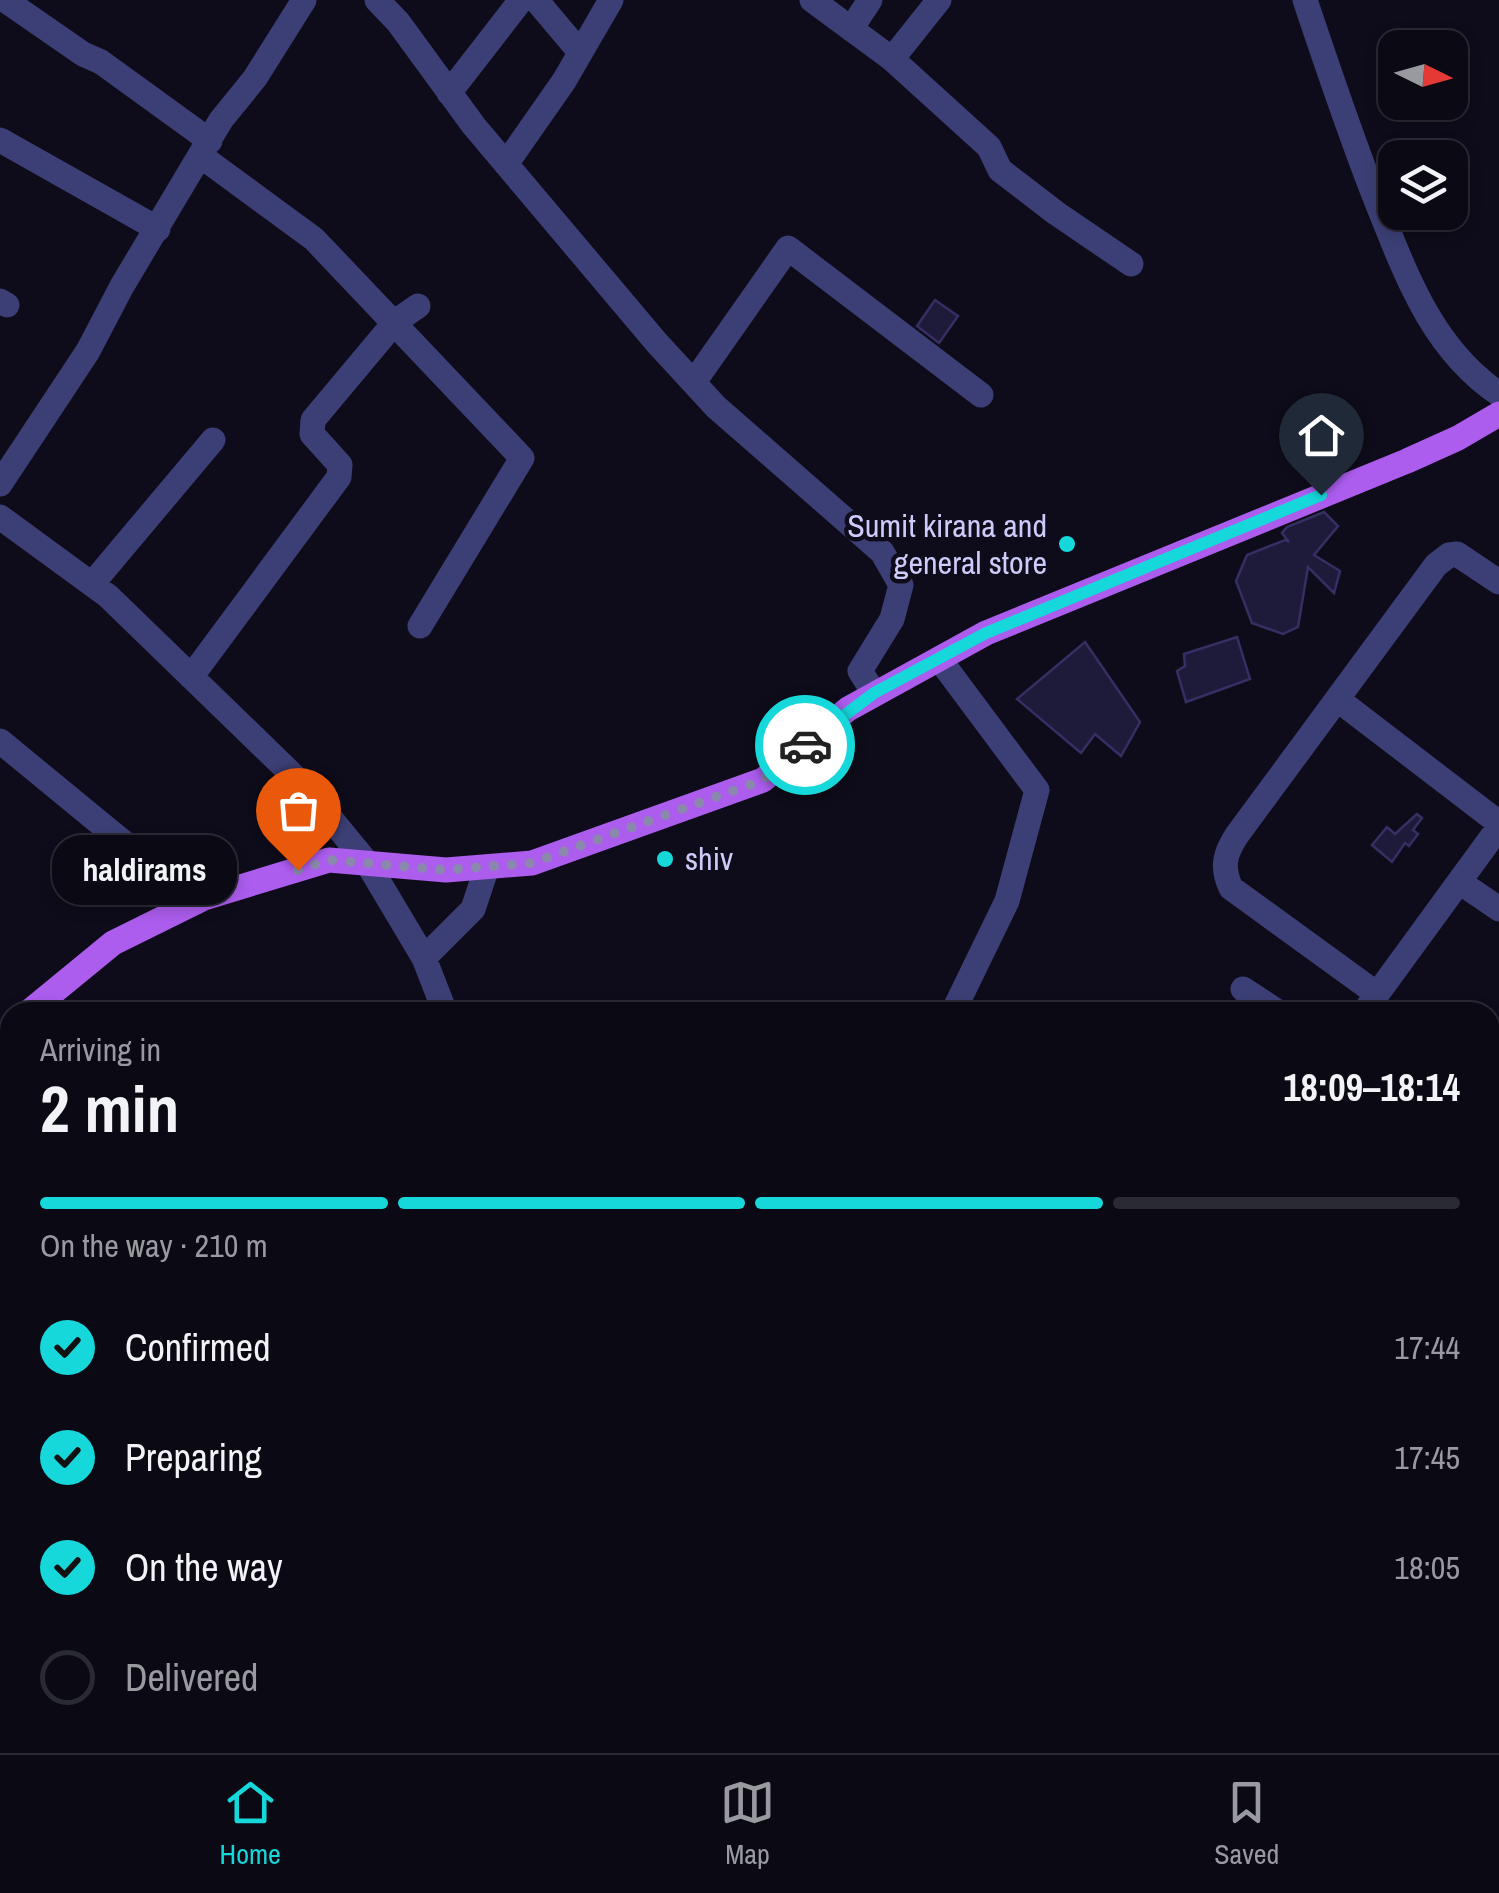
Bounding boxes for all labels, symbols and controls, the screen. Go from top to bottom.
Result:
north arrow [1378,30,1468,120]
map controls [1378,30,1468,230]
button: layers [1378,140,1468,230]
pin [1279,393,1364,496]
icon: home [1294,408,1349,463]
place label: Sumit kirana and general store [847,504,1047,584]
marker: Sumit kirana and general store [1056,533,1078,555]
courier [755,695,855,795]
icon: car [778,718,833,773]
pin [256,768,341,871]
icon: bag [271,783,326,838]
callout: haldirams [53,835,238,905]
place label: shiv [685,837,733,880]
text: haldirams [83,848,206,891]
marker: shiv [654,848,676,870]
text: Arriving in [40,1028,161,1071]
text: 18:09–18:14 [1283,1062,1460,1113]
text: 2 min [40,1065,179,1152]
text: On the way · 210 m [40,1224,268,1267]
icon: check [40,1320,95,1375]
text: Confirmed [125,1322,270,1373]
text: 17:44 [1394,1326,1460,1369]
icon: check [40,1430,95,1485]
text: Preparing [125,1432,262,1483]
text: 17:45 [1394,1436,1460,1479]
icon: check [40,1540,95,1595]
text: On the way [125,1542,283,1593]
text: 18:05 [1394,1546,1460,1589]
text: Delivered [125,1652,258,1703]
tab: Home [220,1775,281,1873]
tab: Map [720,1775,775,1873]
tab: Saved [1214,1775,1279,1873]

